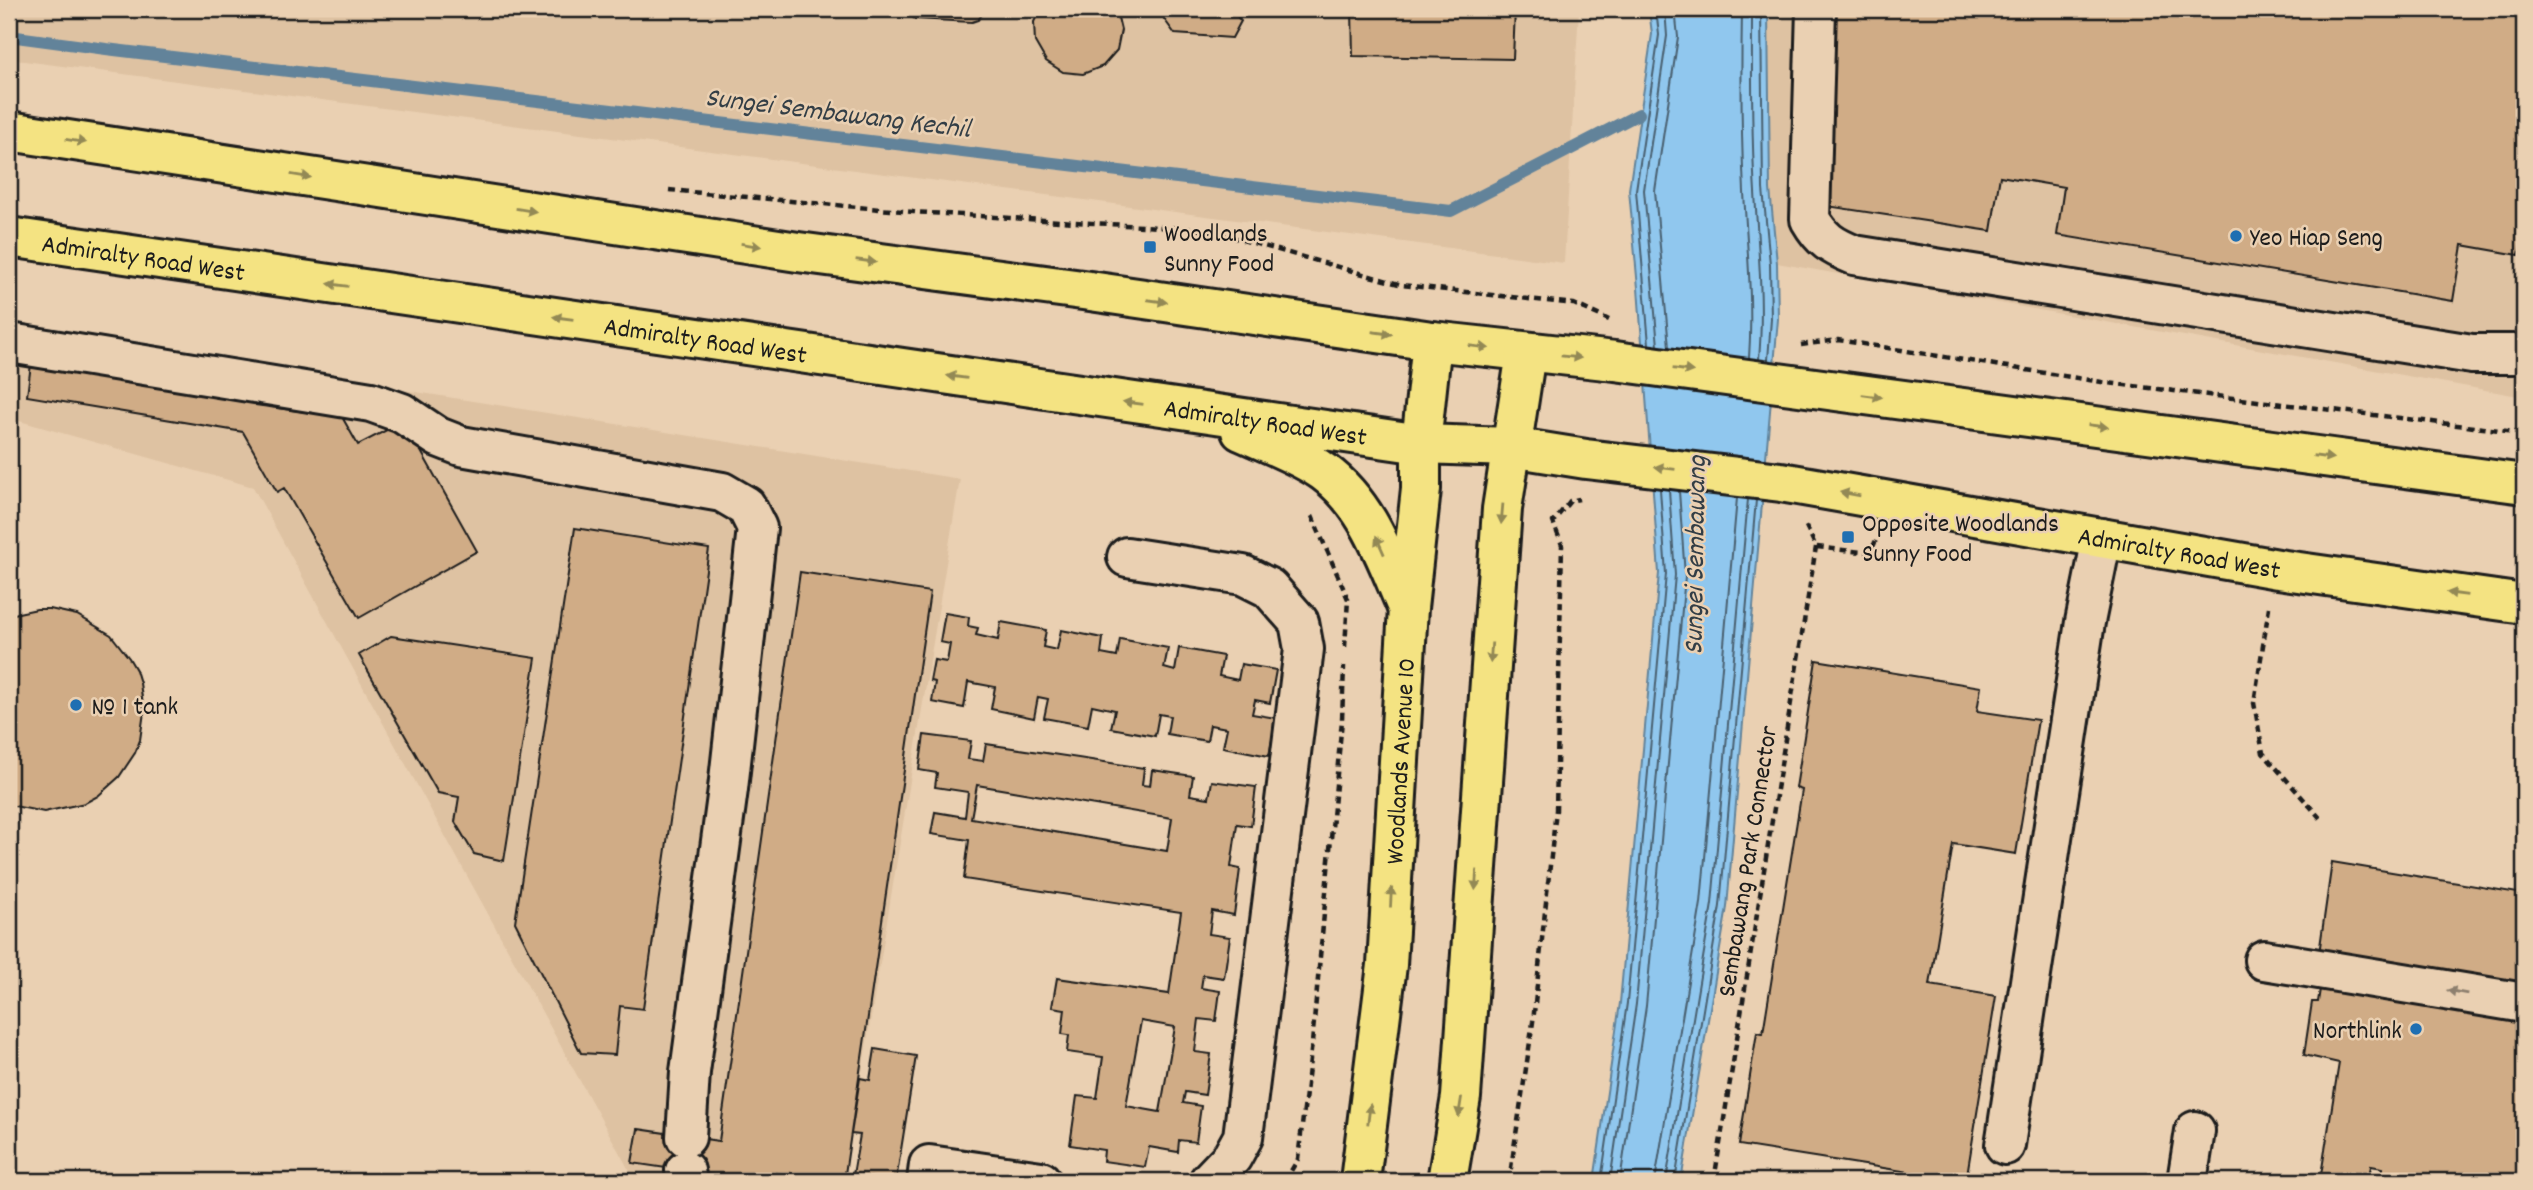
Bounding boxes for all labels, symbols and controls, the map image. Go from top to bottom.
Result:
water label: Sungei Sembawang Kechil [703,80,974,152]
one-way arrow [65,136,87,147]
one-way arrow [290,171,312,182]
one-way arrow [515,205,537,216]
place label: Woodlands Sunny Food [1164,217,1274,284]
place label: Yeo Hiap Seng [2250,221,2383,258]
street label: Admiralty Road West [39,227,247,293]
marker: Yeo Hiap Seng [2228,228,2244,244]
marker: Woodlands Sunny Food [1142,239,1158,255]
one-way arrow [740,240,762,251]
one-way arrow [855,256,877,267]
one-way arrow [326,279,348,290]
one-way arrow [1146,295,1168,306]
street label: Admiralty Road West [601,309,809,376]
one-way arrow [551,313,573,324]
one-way arrow [1371,328,1393,339]
one-way arrow [1468,341,1490,352]
one-way arrow [1560,352,1582,363]
one-way arrow [1672,365,1694,376]
one-way arrow [946,371,968,382]
one-way arrow [1861,391,1883,402]
street label: Admiralty Road West [1161,392,1369,458]
one-way arrow [1122,397,1144,408]
one-way arrow [2087,421,2109,432]
one-way arrow [2312,452,2334,463]
water label: Sungei Sembawang [1676,455,1720,655]
one-way arrow [1653,463,1675,474]
one-way arrow [1839,488,1861,499]
one-way arrow [1496,503,1507,525]
place label: Opposite Woodlands Sunny Food [1862,507,2059,574]
street label: Admiralty Road West [2075,519,2283,591]
marker: Opposite Woodlands Sunny Food [1840,529,1856,545]
one-way arrow [1374,535,1386,555]
one-way arrow [2446,588,2468,599]
one-way arrow [1486,642,1497,664]
street label: Woodlands Avenue 10 [1378,657,1427,866]
place label: № 1 tank [90,690,178,727]
marker: № 1 tank [68,697,84,713]
street label: Sembawang Park Connector [1710,723,1789,1000]
one-way arrow [1470,869,1481,891]
one-way arrow [1386,886,1397,908]
one-way arrow [2446,986,2468,997]
place label: Northlink [2313,1014,2402,1051]
marker: Northlink [2408,1021,2424,1037]
one-way arrow [1454,1096,1465,1118]
one-way arrow [1363,1102,1374,1124]

